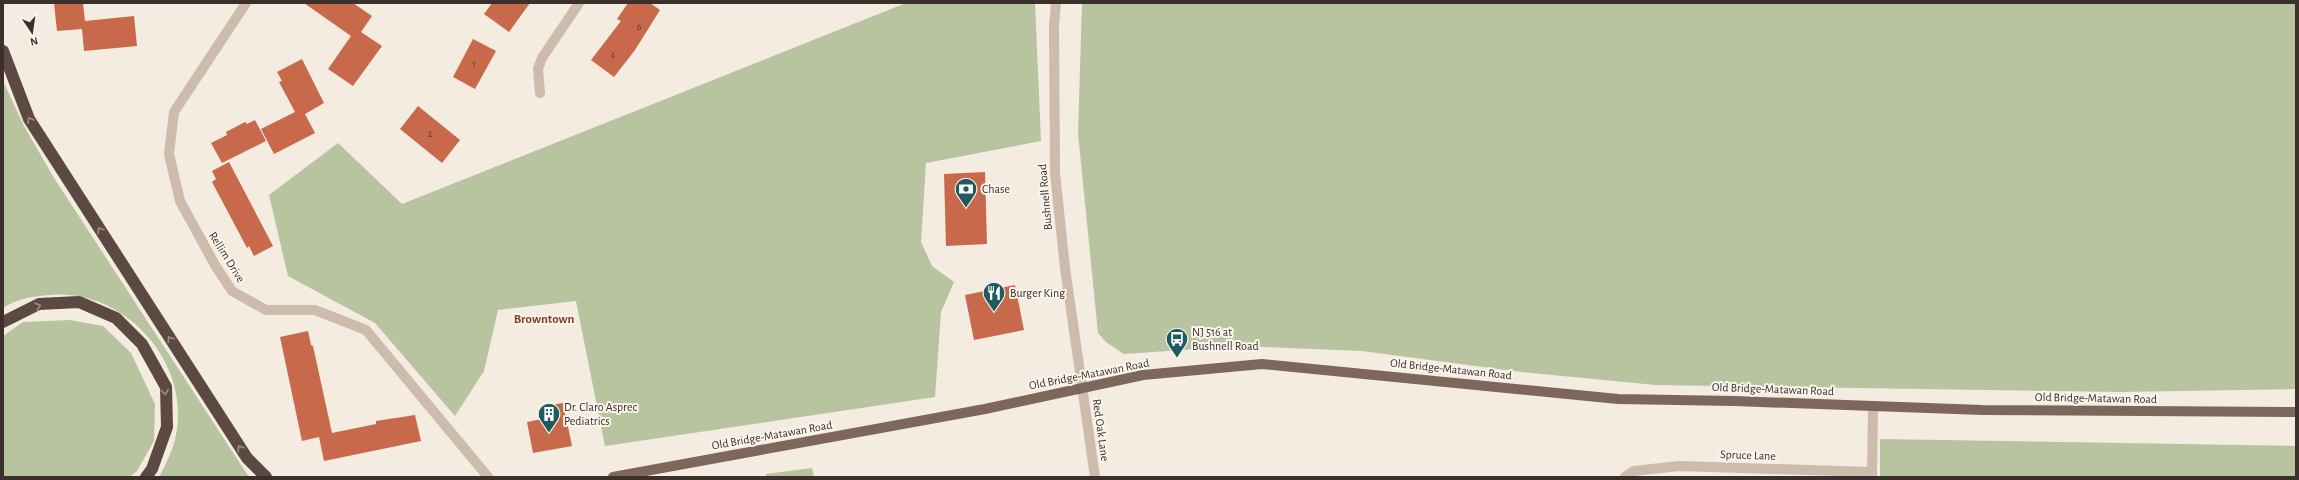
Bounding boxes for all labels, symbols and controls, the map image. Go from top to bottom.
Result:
north arrow [12,12,52,52]
house number: 6 [637,22,642,32]
text: N [29,35,39,47]
house number: 4 [611,50,616,60]
house number: 1 [472,59,476,69]
one-way arrow [27,117,35,124]
house number: 2 [428,129,433,139]
street label: Bushnell Road [1036,163,1054,231]
bank icon: Chase [953,176,979,209]
place label: Chase [982,183,1010,195]
one-way arrow [98,227,105,234]
street label: Rellim Drive [207,230,247,284]
restaurant icon: Burger King [981,280,1007,313]
place label: Burger King [1010,287,1065,299]
one-way arrow [35,302,42,310]
district label: Browntown [514,313,574,326]
bus stop icon: NJ 516 at Bushnell Road [1164,326,1190,359]
place label: NJ 516 at Bushnell Road [1192,326,1259,352]
one-way arrow [167,336,175,343]
street label: Old Bridge-Matawan Road [1028,356,1150,392]
street label: Old Bridge-Matawan Road [1390,357,1512,381]
street label: Old Bridge-Matawan Road [1712,381,1834,397]
one-way arrow [160,389,169,395]
street label: Old Bridge-Matawan Road [2035,391,2157,405]
street label: Red Oak Lane [1091,398,1111,462]
building icon: Dr. Claro Asprec Pediatrics [536,401,562,434]
place label: Dr. Claro Asprec Pediatrics [564,401,637,427]
street label: Old Bridge-Matawan Road [711,418,833,452]
one-way arrow [238,446,245,453]
street label: Spruce Lane [1720,448,1776,462]

